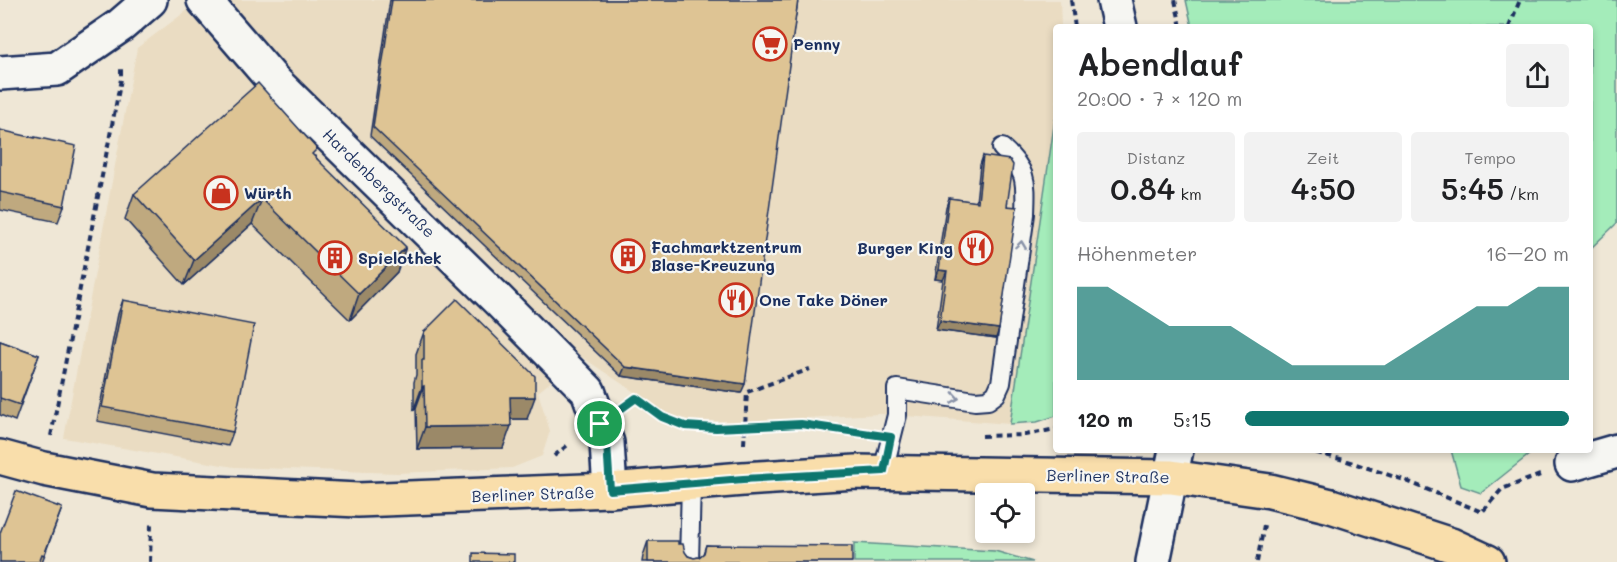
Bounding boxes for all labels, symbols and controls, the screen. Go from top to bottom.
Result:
supermarket icon: Penny [752,26,788,62]
place label: Penny [793,33,841,54]
text: Abendlauf [1077,41,1242,84]
button: share [1506,44,1569,107]
text: 20:00 · 7 × 120 m [1077,85,1242,111]
street label: Hardenbergstraße [319,123,440,242]
text: Distanz [1127,147,1185,168]
text: Zeit [1307,147,1339,168]
text: Tempo [1465,147,1515,168]
text: 0.84 [1110,168,1175,208]
text: 4:50 [1291,168,1355,208]
text: 5:45 [1441,168,1504,208]
shop icon: Würth [203,175,239,211]
place label: Würth [244,182,292,203]
text: km [1175,183,1202,204]
text: /km [1504,183,1539,204]
restaurant icon: Burger King [958,230,994,266]
place label: Fachmarktzentrum Blase-Kreuzung [651,236,802,275]
place label: Burger King [857,237,953,258]
building icon: Fachmarktzentrum Blase-Kreuzung [610,238,646,274]
building icon: Spielothek [317,240,353,276]
one-way arrow [1014,240,1026,249]
text: Höhenmeter [1077,240,1197,266]
text: 16–20 m [1486,240,1569,266]
place label: Spielothek [358,247,442,268]
restaurant icon: One Take Döner [718,282,754,318]
place label: One Take Döner [759,289,888,310]
one-way arrow [950,391,959,403]
pin [574,398,625,449]
text: 120 m [1077,406,1133,432]
text: 5:15 [1173,406,1211,432]
icon: arrive [583,407,616,440]
street label: Berliner Straße [1046,464,1170,487]
street label: Berliner Straße [471,481,595,506]
map controls [975,483,1035,543]
button: locate [975,483,1035,543]

